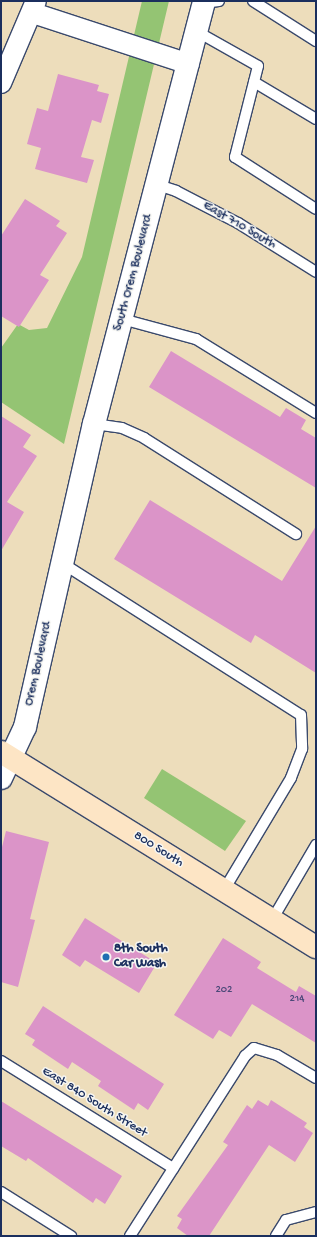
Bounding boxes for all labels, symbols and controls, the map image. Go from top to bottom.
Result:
street label: East 710 South [200,199,278,253]
street label: South Orem Boulevard [111,213,157,333]
street label: Orem Boulevard [22,621,56,707]
street label: 800 South [130,829,186,871]
place label: 8th South Car Wash [114,942,168,973]
marker: 8th South Car Wash [101,952,111,962]
house number: 202 [215,983,233,997]
house number: 214 [289,992,305,1006]
street label: East 840 South Street [39,1064,149,1142]

